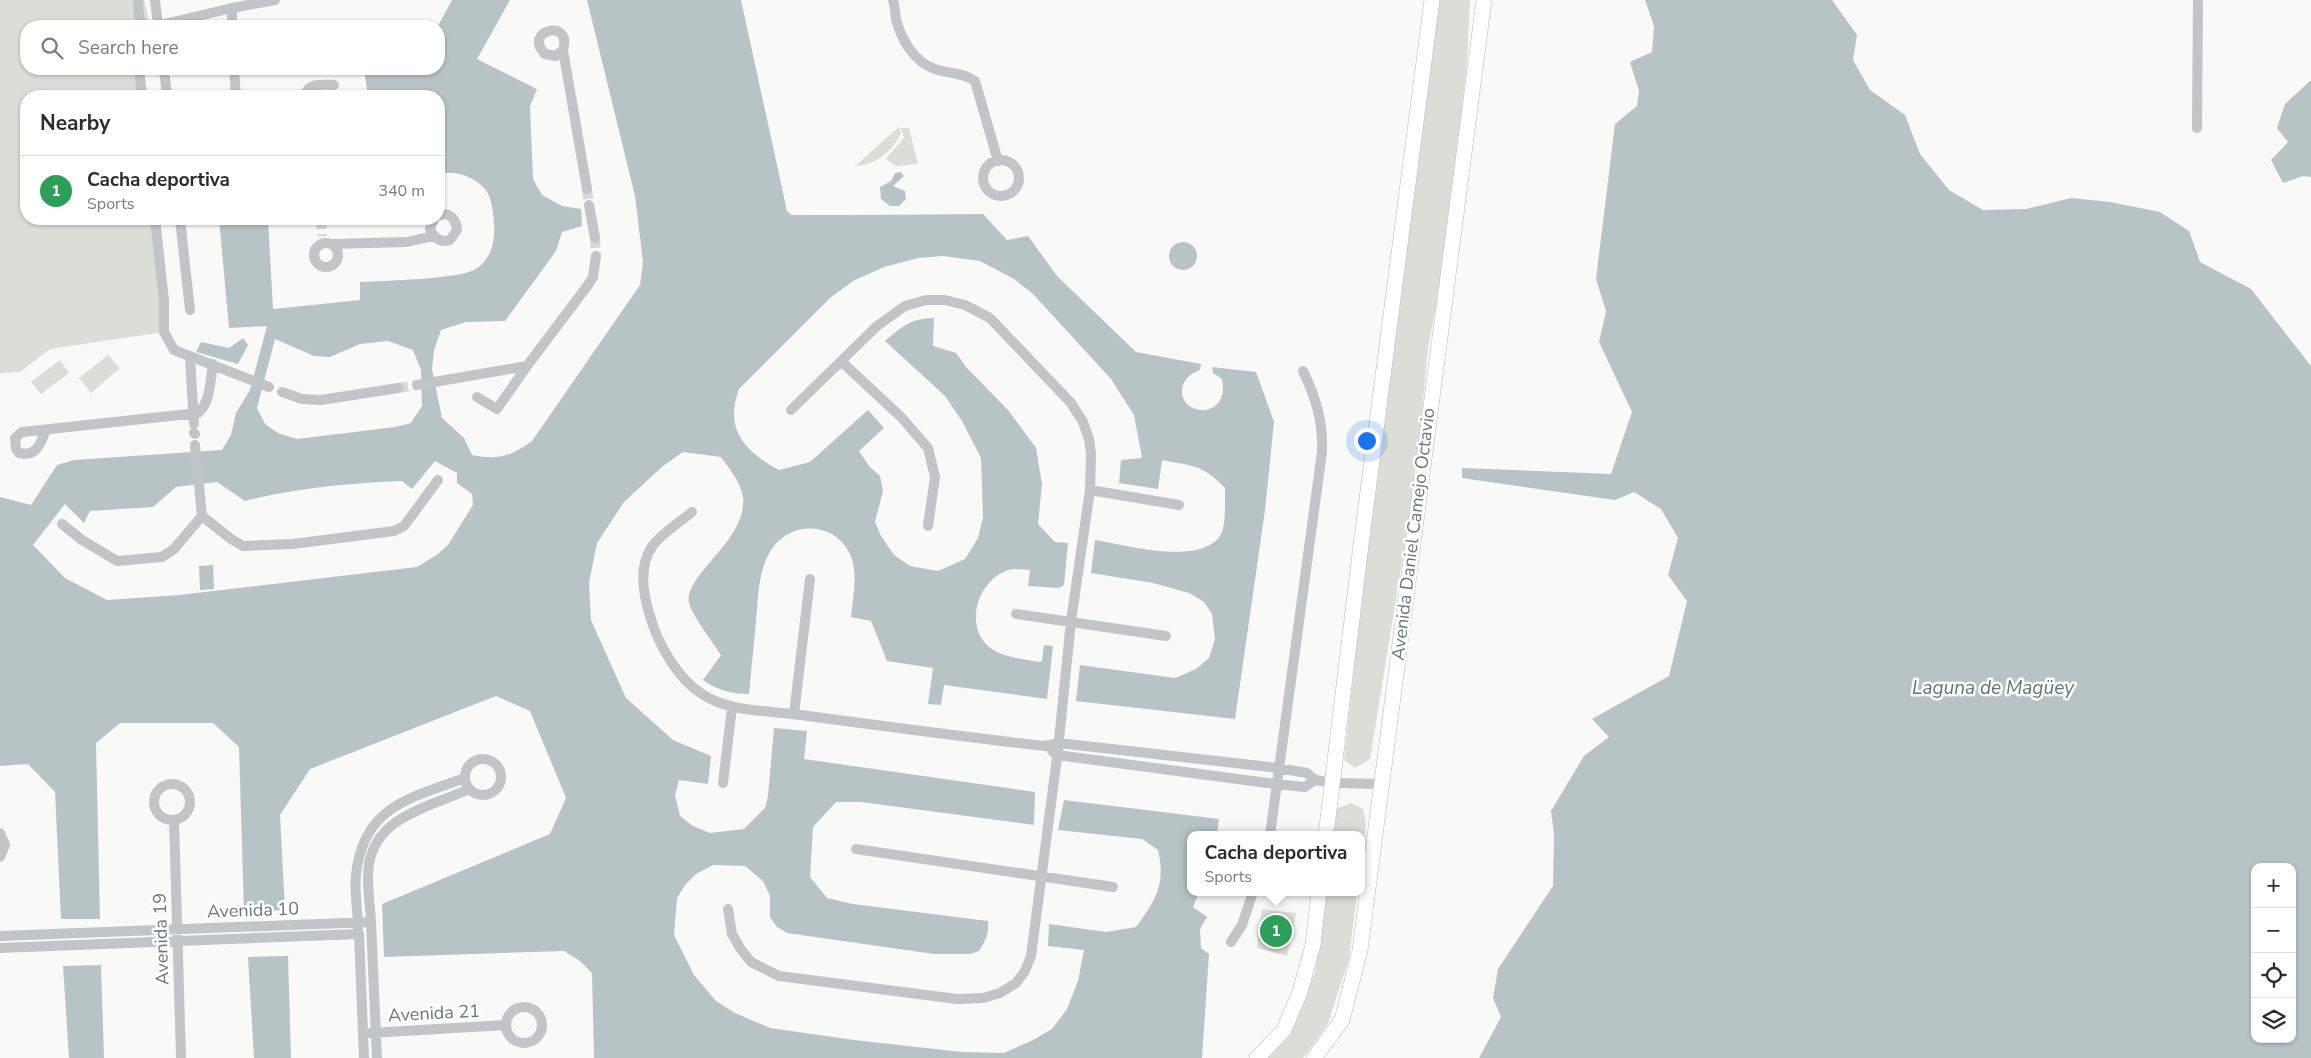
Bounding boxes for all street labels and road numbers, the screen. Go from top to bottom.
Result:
street label: Avenida Daniel Camejo Octavio [1386,407,1440,661]
street label: Avenida 19 [147,893,175,985]
street label: Avenida 10 [207,896,299,924]
street label: Avenida 21 [387,999,481,1027]

